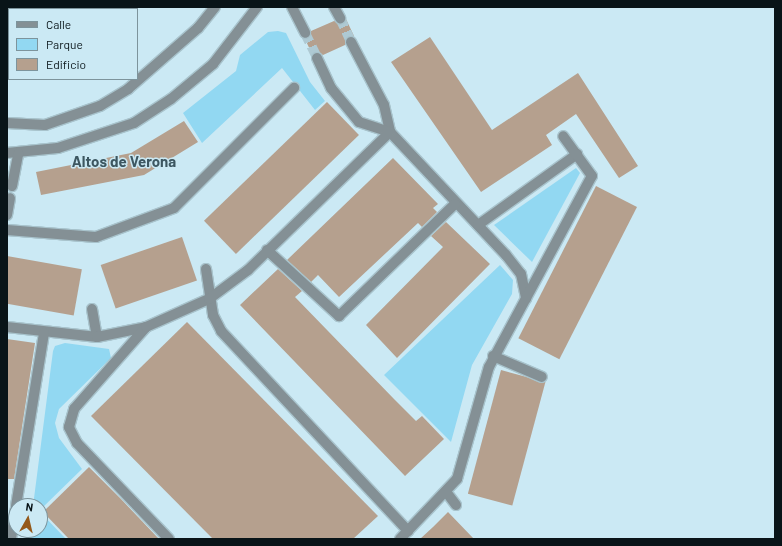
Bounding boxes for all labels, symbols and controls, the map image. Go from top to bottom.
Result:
legend [8,8,138,80]
text: Calle [46,17,71,31]
text: Parque [46,37,83,51]
text: Edificio [46,57,86,71]
district label: Altos de Verona [72,153,176,171]
north arrow [8,498,48,538]
text: N [25,500,34,514]

